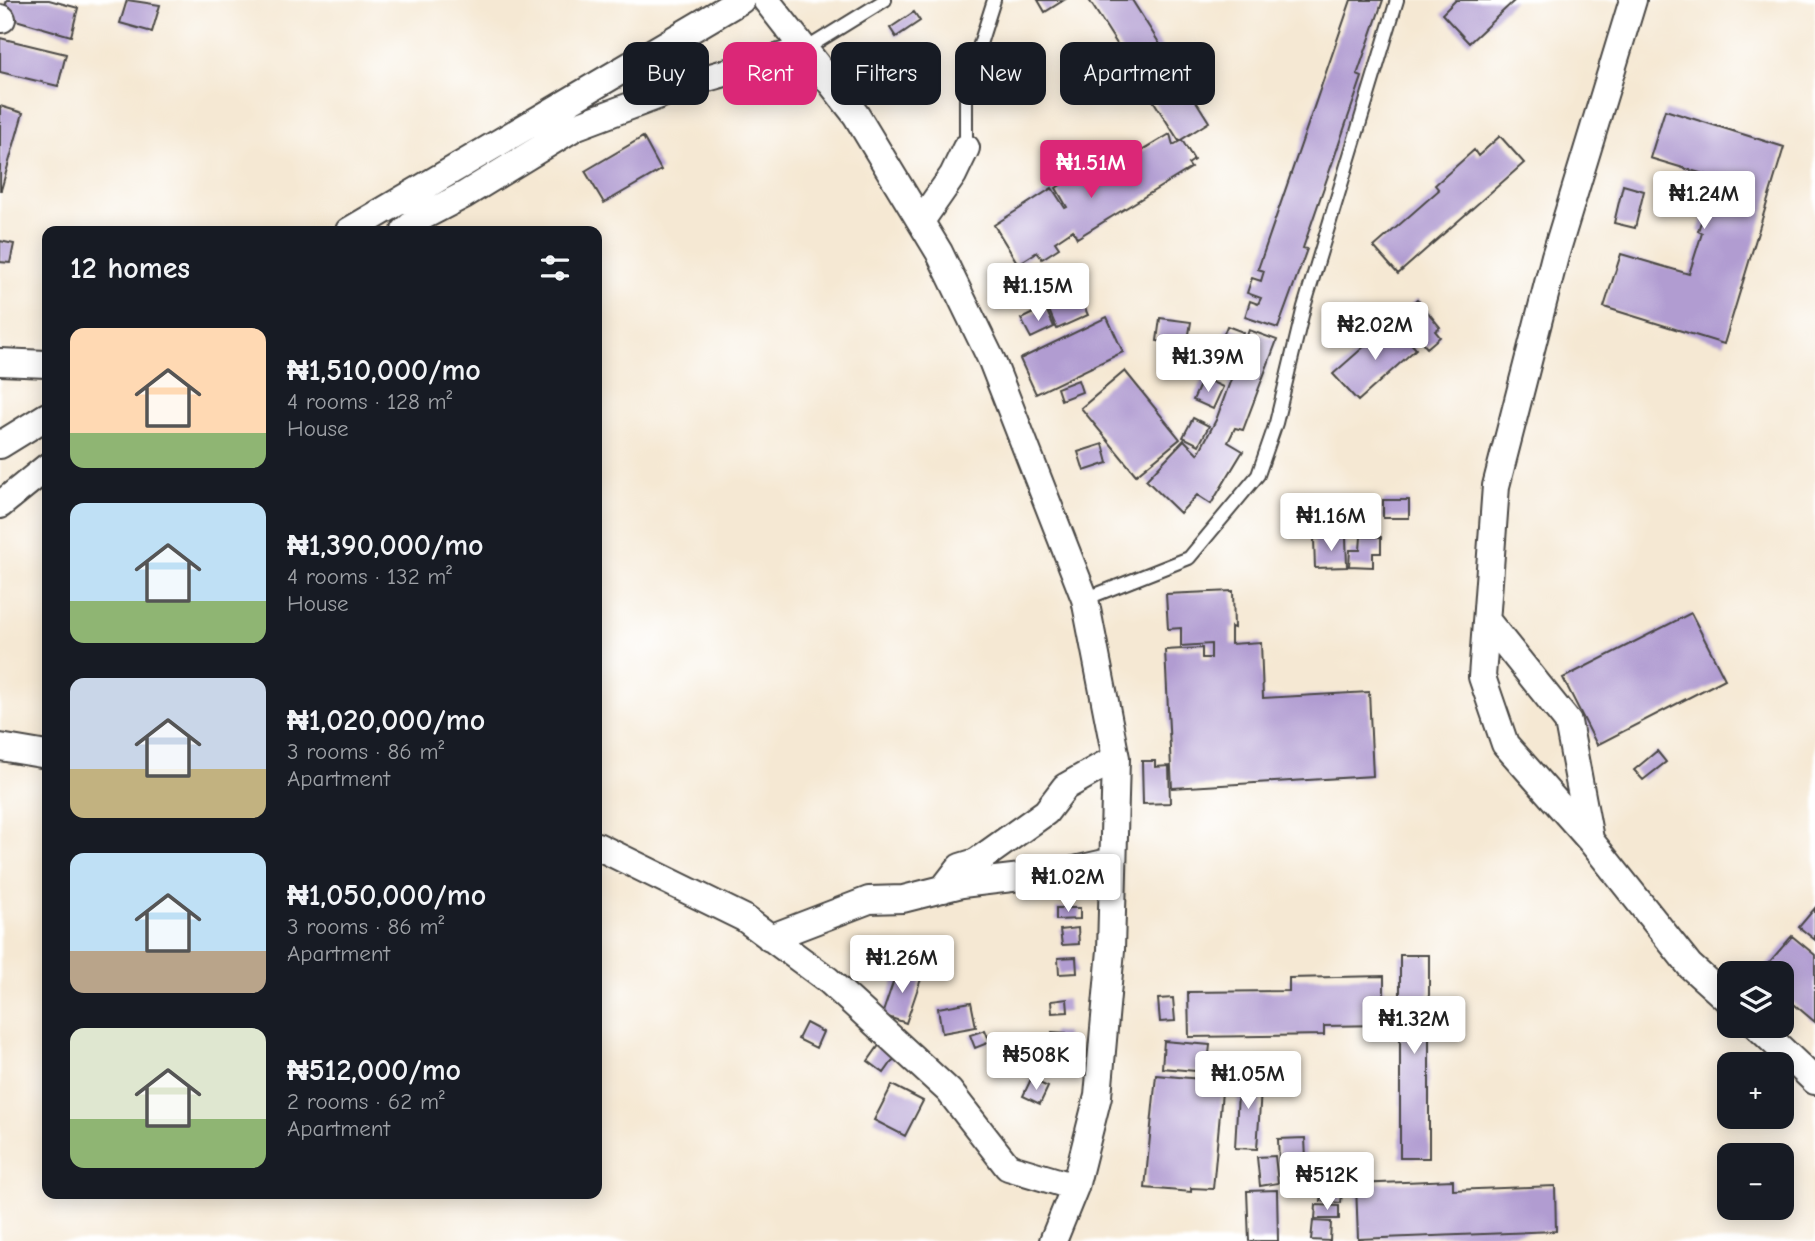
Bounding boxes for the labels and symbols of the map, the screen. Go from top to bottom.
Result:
pin: ₦1.51M [1034,140,1148,200]
pin: ₦1.24M [1647,172,1761,231]
pin: ₦1.15M [981,264,1095,323]
pin: ₦2.02M [1318,302,1432,362]
pin: ₦1.39M [1151,334,1265,394]
pin: ₦1.16M [1274,494,1388,553]
pin: ₦1.02M [1011,855,1125,914]
pin: ₦1.26M [845,936,959,995]
pin: ₦1.32M [1357,996,1471,1056]
pin: ₦508K [987,1032,1085,1092]
pin: ₦1.05M [1191,1052,1305,1111]
pin: ₦512K [1278,1152,1376,1212]

